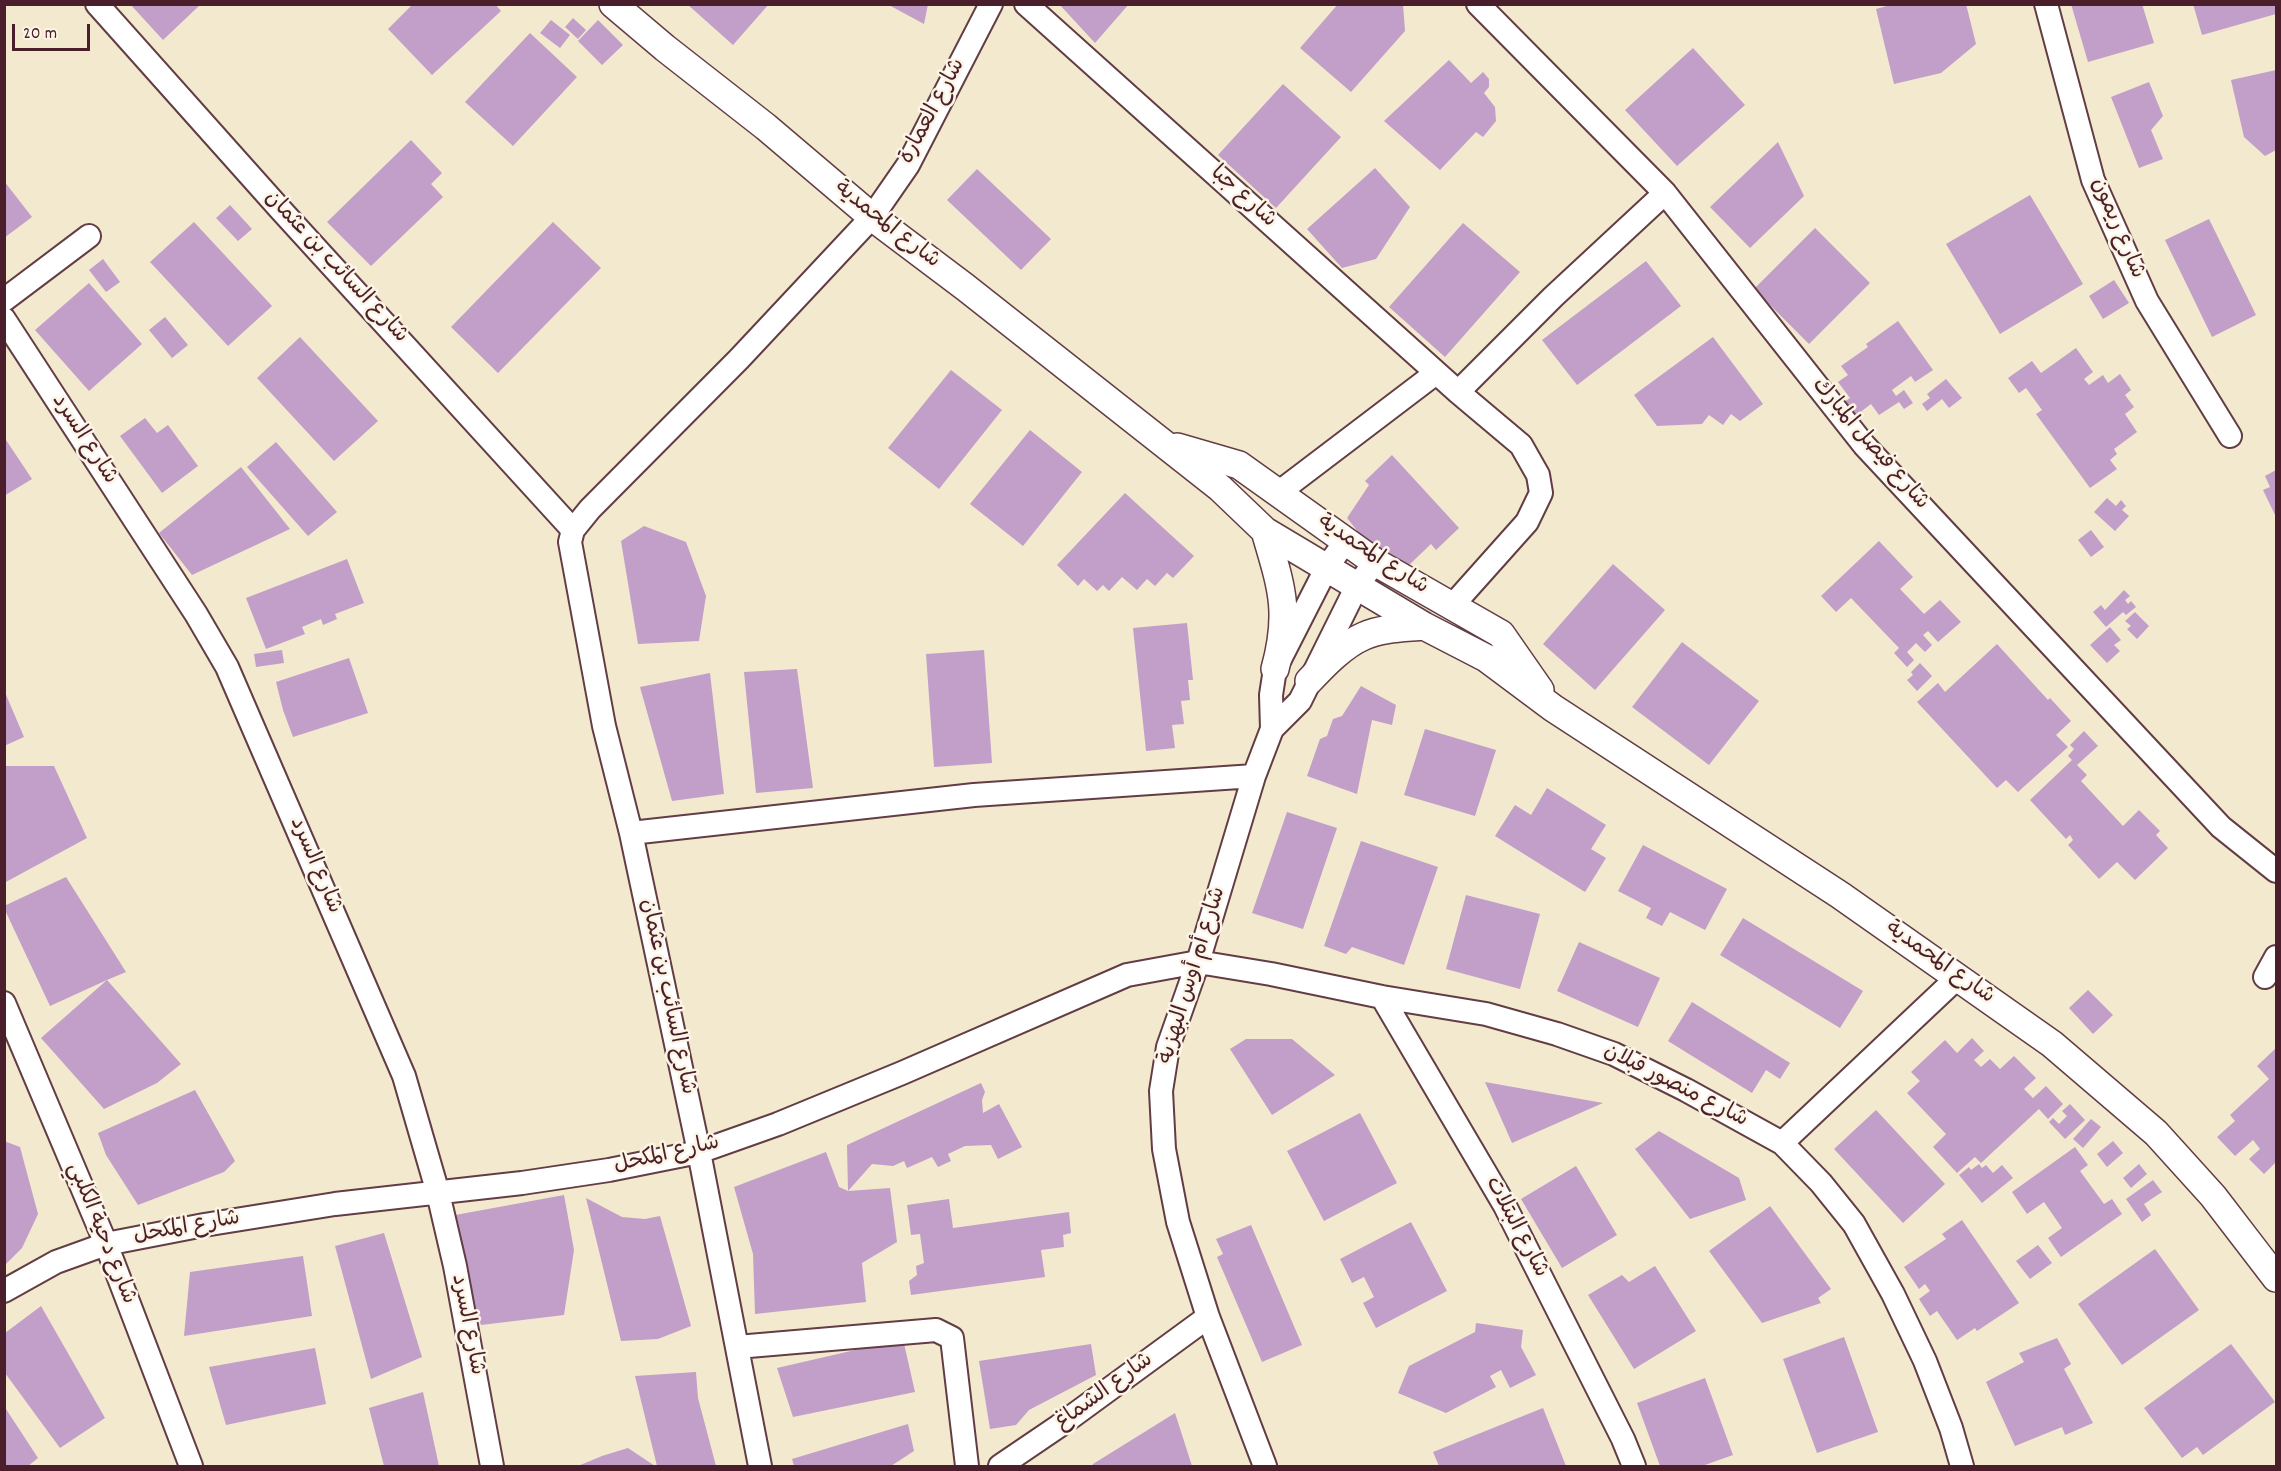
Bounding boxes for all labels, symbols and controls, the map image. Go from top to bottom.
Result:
scale bar [15,12,93,50]
text: 20 m [23,22,57,47]
street label: شارع العمارة [895,55,973,169]
street label: شارع جبا [1203,161,1281,235]
street label: شارع ريمون [2083,175,2149,283]
street label: شارع المحمدية [828,176,944,276]
street label: شارع السائب بن عثمان [257,186,413,350]
street label: شارع فيصل المبارك [1805,374,1933,516]
street label: شارع السرد [44,390,122,490]
street label: شارع المحمدية [1311,510,1433,602]
street label: شارع السرد [282,814,346,918]
street label: شارع أم أوس البهزية [1154,884,1234,1068]
street label: شارع السائب بن عثمان [632,897,700,1097]
street label: شارع المحمدية [1879,917,1999,1011]
street label: شارع منصور قبلان [1598,1039,1752,1135]
street label: شارع المكحل [612,1131,722,1181]
street label: شارع دحية الكلبي [60,1160,140,1308]
street label: شارع البتلات [1477,1173,1553,1283]
street label: شارع المكحل [132,1207,242,1251]
street label: شارع السرد [443,1272,489,1378]
street label: شارع الشماغ [1051,1348,1159,1438]

